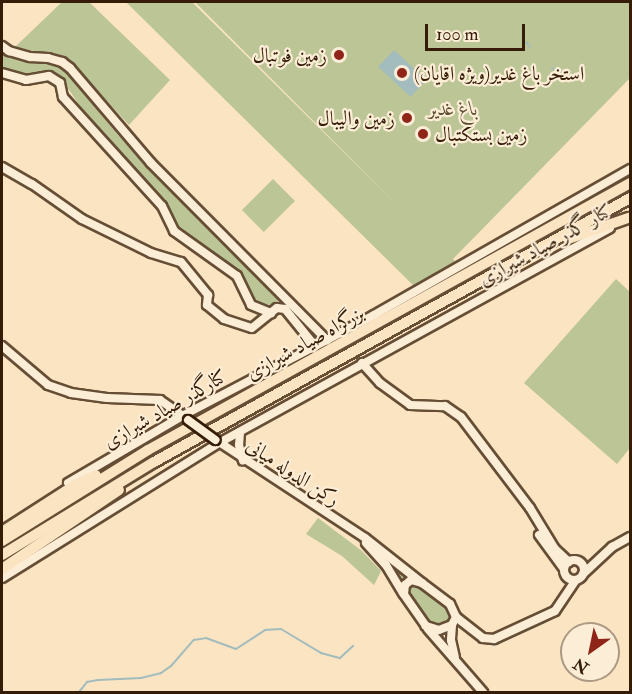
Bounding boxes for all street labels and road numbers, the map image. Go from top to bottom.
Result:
street label: کنار گذر صیاد شیرازی [474,199,616,291]
street label: بزرگراه صیاد شیرازی [242,301,368,385]
street label: کنارگذر صیاد شیرازی [99,364,231,454]
street label: رکن الدوله میانی [242,433,344,511]

